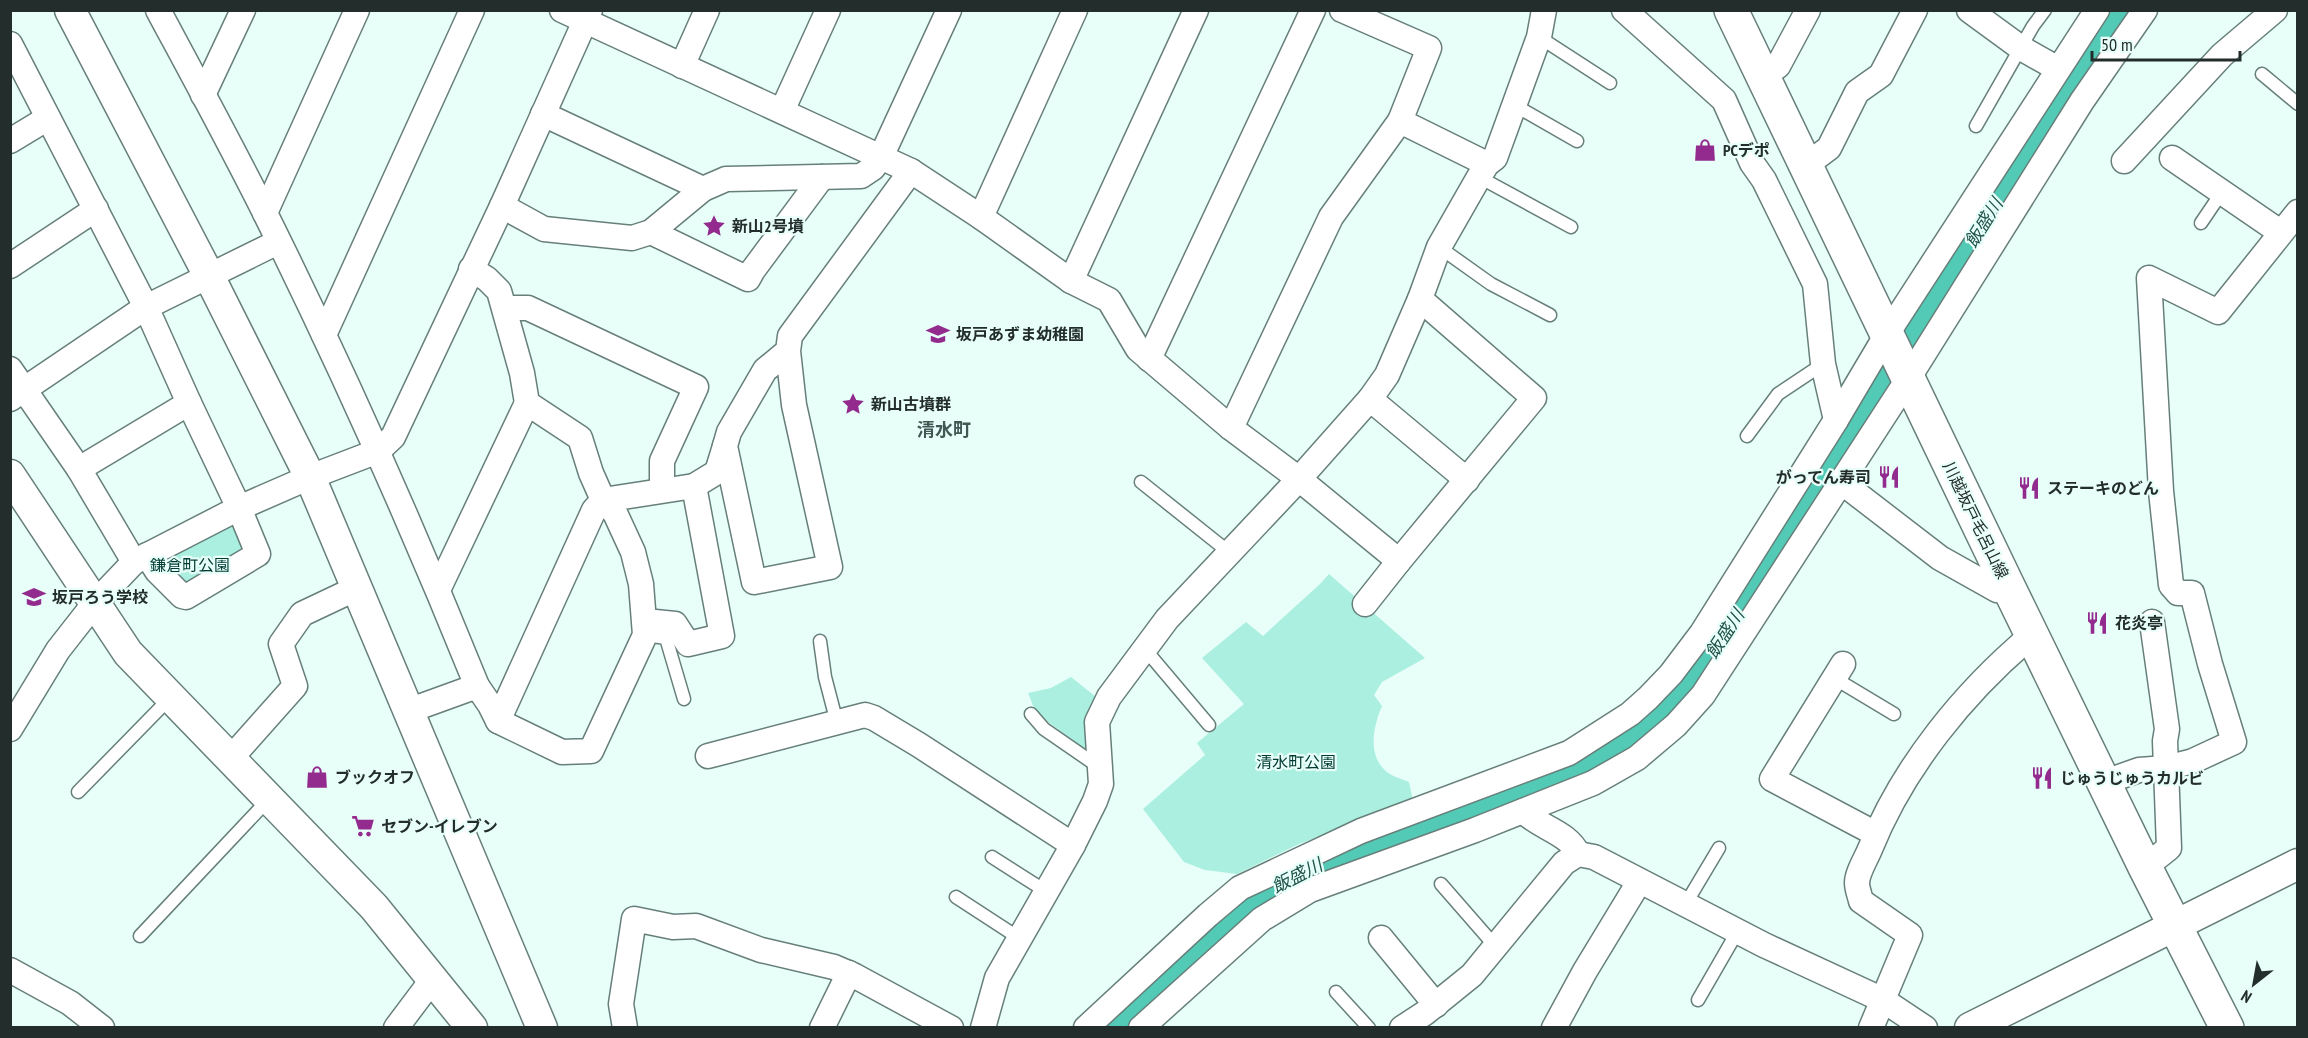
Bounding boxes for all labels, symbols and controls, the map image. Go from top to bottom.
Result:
scale bar [2092,24,2240,62]
text: 50 m [2101,33,2133,56]
shop icon: PCデポ [1692,137,1718,163]
place label: PCデポ [1723,140,1770,160]
water label: 飯盛川 [1960,192,2009,252]
place icon: 新山2号墳 [701,213,727,239]
place label: 新山2号墳 [732,216,804,236]
school or university icon: 坂戸あずま幼稚園 [925,321,951,347]
place label: 坂戸あずま幼稚園 [956,324,1084,344]
place icon: 新山古墳群 [840,391,866,417]
place label: 新山古墳群 [871,394,951,414]
district label: 清水町 [917,418,971,441]
street label: 川越坂戸毛呂山線 [1939,458,2013,582]
restaurant icon: がってん寿司 [1876,464,1902,490]
place label: がってん寿司 [1776,467,1871,487]
restaurant icon: ステーキのどん [2016,475,2042,501]
place label: ステーキのどん [2047,478,2159,498]
park label: 鎌倉町公園 [150,555,230,575]
school or university icon: 坂戸ろう学校 [21,584,47,610]
place label: 坂戸ろう学校 [52,587,148,607]
water label: 飯盛川 [1700,603,1750,663]
restaurant icon: 花炎亭 [2084,610,2110,636]
place label: 花炎亭 [2115,613,2163,633]
park label: 清水町公園 [1256,752,1336,772]
shop icon: ブックオフ [304,764,330,790]
restaurant icon: じゅうじゅうカルビ [2029,765,2055,791]
place label: ブックオフ [335,767,415,787]
place label: じゅうじゅうカルビ [2060,768,2204,788]
supermarket icon: セブン-イレブン [350,813,376,839]
place label: セブン-イレブン [381,816,498,836]
water label: 飯盛川 [1267,852,1328,898]
north arrow [2224,954,2284,1014]
text: N [2237,986,2255,1008]

